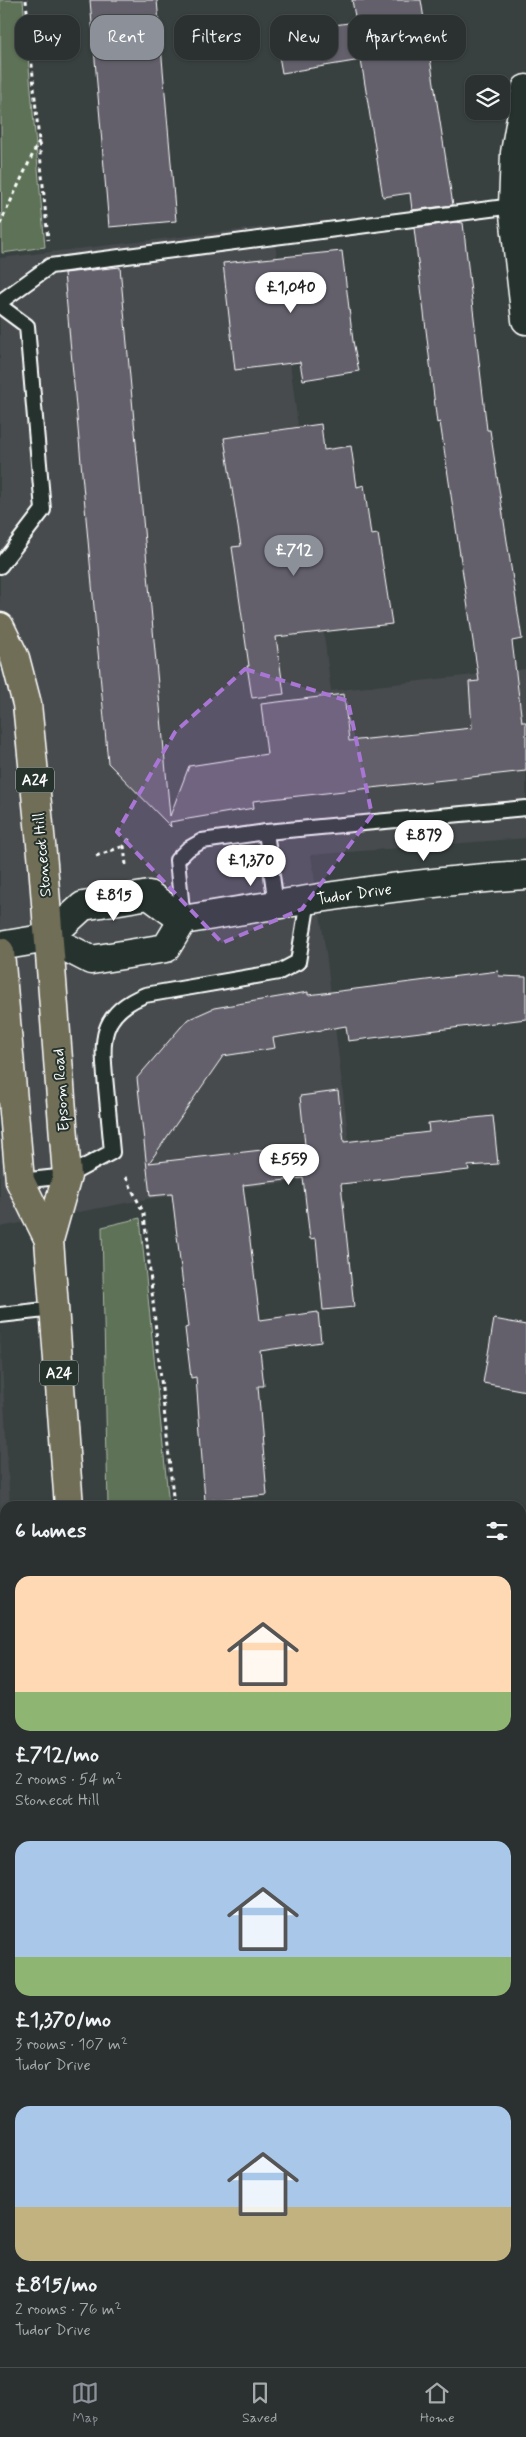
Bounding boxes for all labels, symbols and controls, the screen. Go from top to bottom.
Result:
chip: Buy [15,15,80,60]
chip: Rent [90,15,164,60]
chip: Filters [174,15,260,60]
chip: New [270,15,338,60]
chip: Apartment [348,15,466,60]
map controls [465,75,510,120]
button: layers [465,75,510,120]
pin: £1,040 [250,272,332,314]
text: £1,040 [266,277,316,298]
pin: £712 [264,534,324,577]
text: £712 [275,540,313,561]
road number: A24 [16,768,54,792]
street label: Stonecot Hill [28,812,57,898]
pin: £879 [394,820,454,862]
text: £879 [406,825,442,846]
pin: £1,370 [210,844,292,887]
text: £1,370 [228,850,274,871]
street label: Tudor Drive [315,879,393,910]
pin: £815 [84,880,144,922]
text: £815 [96,885,132,906]
street label: Epsom Road [48,1048,75,1132]
pin: £559 [259,1144,319,1186]
text: £559 [270,1149,308,1170]
road number: A24 [40,1360,78,1386]
text: 6 homes [15,1517,86,1545]
icon: filters [483,1517,511,1545]
icon: home [218,1609,308,1699]
text: £712/mo [15,1741,99,1769]
text: 2 rooms · 54 m² [15,1769,122,1790]
text: Stonecot Hill [15,1790,100,1811]
icon: home [218,1874,308,1964]
text: £1,370/mo [15,2006,111,2034]
text: 3 rooms · 107 m² [15,2034,128,2055]
text: Tudor Drive [15,2055,91,2076]
icon: home [218,2139,308,2229]
text: £815/mo [15,2271,97,2299]
text: 2 rooms · 76 m² [15,2299,122,2320]
text: Tudor Drive [15,2320,91,2341]
tab: Map [71,2379,99,2427]
tab: Saved [242,2379,277,2427]
tab: Home [420,2379,455,2427]

